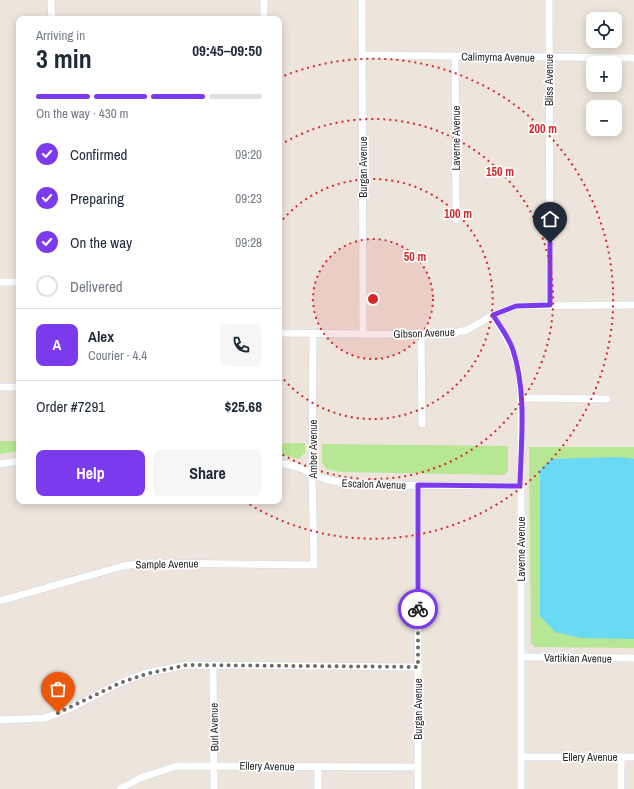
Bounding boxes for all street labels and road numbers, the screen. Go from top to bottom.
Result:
street label: Calimyrna Avenue [461,49,535,65]
street label: Bliss Avenue [542,54,556,106]
street label: Laverne Avenue [449,105,463,171]
street label: Burgan Avenue [356,136,370,198]
street label: Gibson Avenue [393,325,455,341]
street label: Amber Avenue [306,419,320,480]
street label: Escalon Avenue [342,476,406,492]
street label: Laverne Avenue [514,516,528,582]
street label: Sample Avenue [135,556,199,572]
street label: Vartikian Avenue [544,650,612,666]
street label: Burgan Avenue [411,678,425,740]
street label: Burl Avenue [207,703,221,751]
street label: Ellery Avenue [563,750,618,764]
street label: Ellery Avenue [239,759,295,773]

